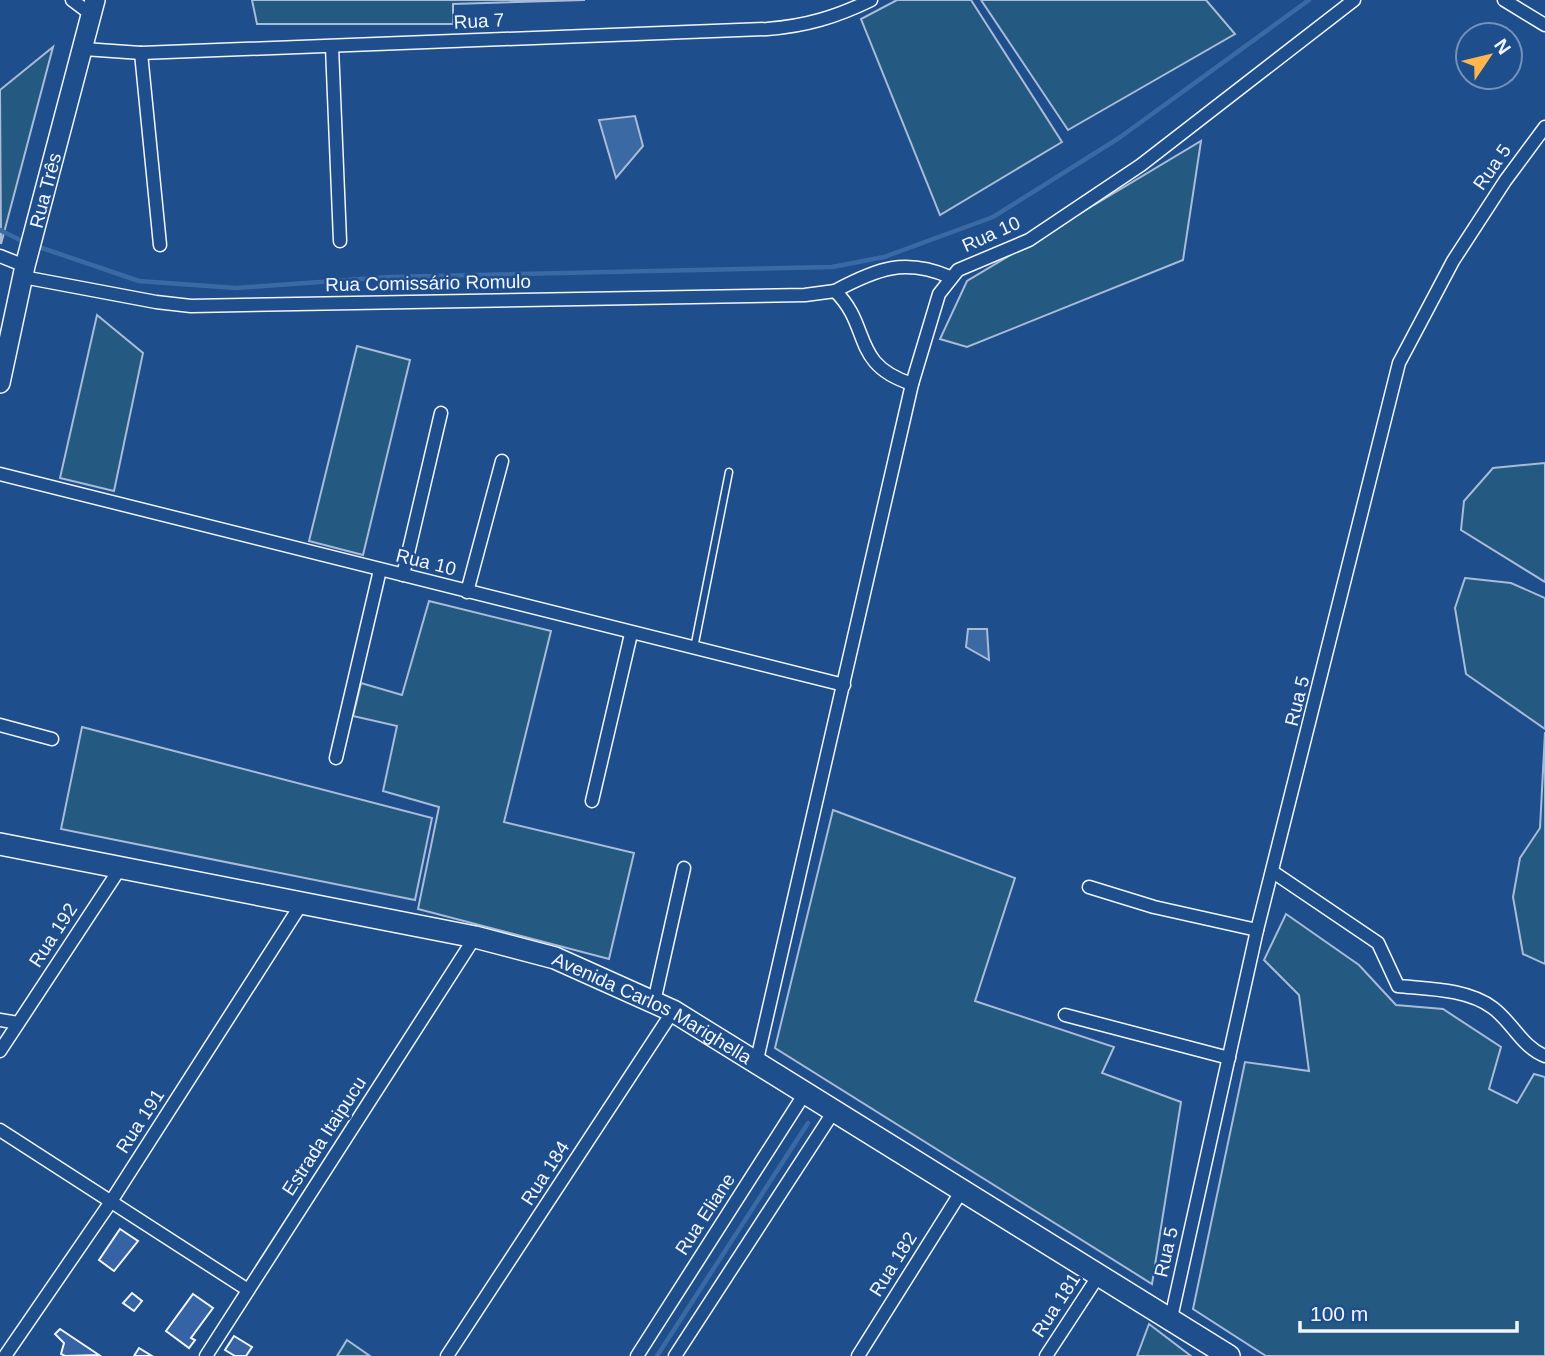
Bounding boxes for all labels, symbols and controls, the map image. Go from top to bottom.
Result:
street label: Rua 7 [453,9,505,33]
north arrow [1454,21,1524,91]
text: N [1490,35,1515,58]
street label: Rua 5 [1469,140,1515,194]
street label: Rua Três [25,150,65,230]
street label: Rua 10 [959,212,1023,256]
street label: Rua Comissário Romulo [325,271,531,295]
street label: Rua 10 [394,544,458,580]
street label: Rua 5 [1281,674,1313,728]
street label: Rua 192 [25,899,81,971]
street label: Avenida Carlos Marighella [549,948,756,1068]
street label: Estrada Itaipucu [278,1073,370,1199]
street label: Rua 191 [112,1085,168,1157]
street label: Rua 184 [517,1137,574,1209]
street label: Rua Eliane [671,1169,739,1259]
street label: Rua 5 [1150,1225,1182,1279]
street label: Rua 182 [865,1228,921,1300]
street label: Rua 181 [1028,1269,1084,1341]
scale bar [1300,1290,1517,1334]
text: 100 m [1310,1302,1368,1325]

